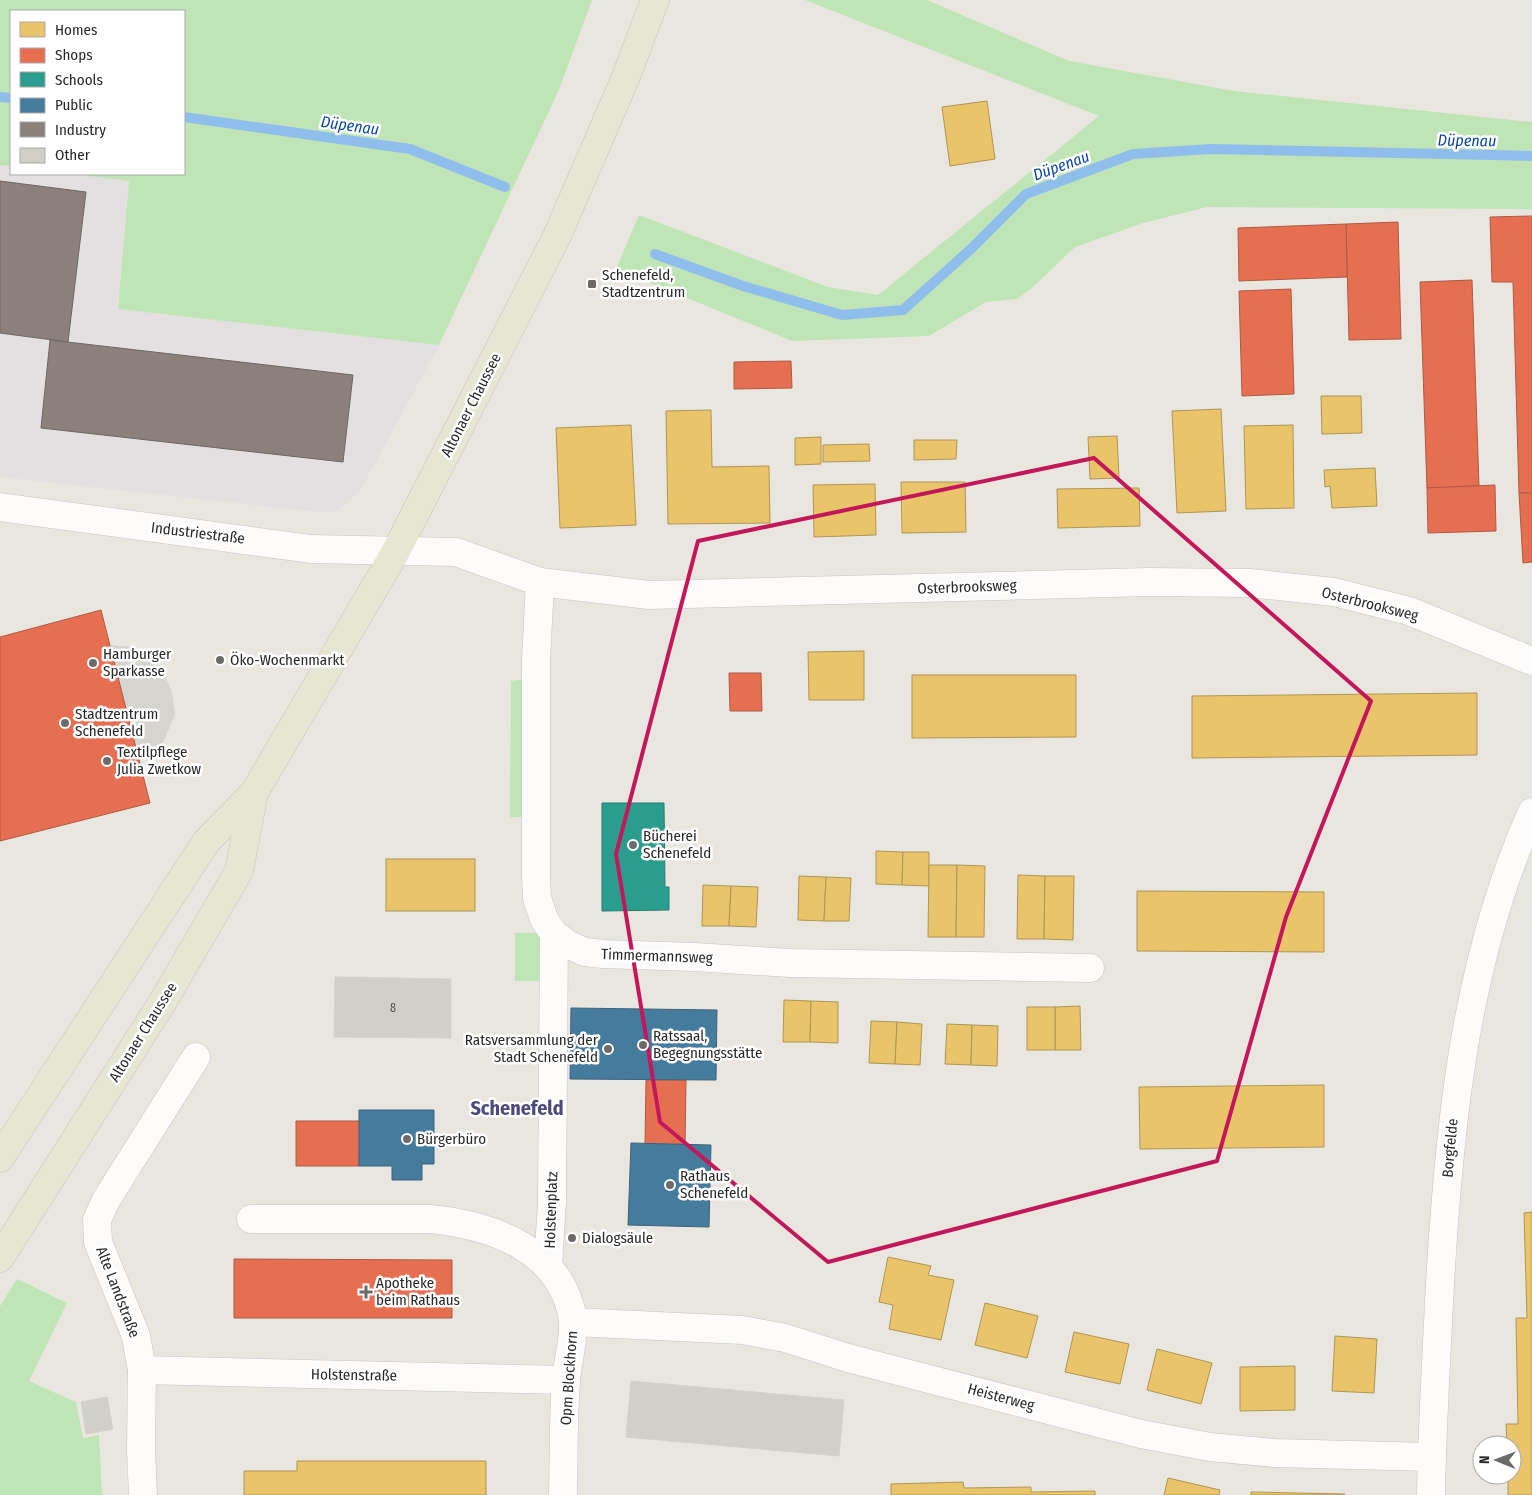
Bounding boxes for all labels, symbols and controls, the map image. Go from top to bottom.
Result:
legend [10,10,185,175]
text: Homes [55,21,97,39]
text: Shops [55,46,93,64]
text: Schools [55,71,103,89]
text: Public [55,96,93,114]
water label: Düpenau [320,112,380,139]
text: Industry [55,121,106,139]
water label: Düpenau [1438,130,1496,151]
text: Other [55,146,91,164]
water label: Düpenau [1030,147,1092,184]
place label: Schenefeld, Stadtzentrum [602,266,685,301]
marker: Schenefeld, Stadtzentrum [586,278,598,290]
street label: Altonaer Chaussee [437,350,505,460]
street label: Industriestraße [150,518,246,548]
street label: Osterbrooksweg [917,576,1017,598]
street label: Osterbrooksweg [1320,583,1420,625]
place label: Hamburger Sparkasse [103,645,172,680]
place label: Öko-Wochenmarkt [230,651,344,669]
marker: Öko-Wochenmarkt [214,654,226,666]
marker: Hamburger Sparkasse [87,657,99,669]
place label: Stadtzentrum Schenefeld [75,705,158,740]
marker: Stadtzentrum Schenefeld [59,717,71,729]
place label: Textilpflege Julia Zwetkow [117,743,201,778]
marker: Textilpflege Julia Zwetkow [101,755,113,767]
place label: Bücherei Schenefeld [643,827,711,862]
marker: Bücherei Schenefeld [627,839,639,851]
street label: Timmermannsweg [601,945,713,967]
street label: Altonaer Chaussee [105,979,181,1085]
house number: 8 [390,1001,396,1015]
place label: Ratssaal, Begegnungsstätte [653,1027,762,1062]
place label: Ratsversammlung der Stadt Schenefeld [465,1031,599,1066]
marker: Ratssaal, Begegnungsstätte [637,1039,649,1051]
marker: Ratsversammlung der Stadt Schenefeld [602,1043,614,1055]
district label: Schenefeld [470,1096,564,1120]
street label: Borgfelde [1438,1118,1462,1178]
place label: Bürgerbüro [417,1130,486,1148]
marker: Bürgerbüro [401,1133,413,1145]
place label: Rathaus Schenefeld [680,1167,748,1202]
street label: Holstenplatz [541,1171,561,1249]
marker: Rathaus Schenefeld [664,1179,676,1191]
place label: Dialogsäule [582,1229,653,1247]
marker: Dialogsäule [566,1232,578,1244]
street label: Alte Landstraße [92,1244,144,1340]
place label: Apotheke beim Rathaus [376,1274,460,1309]
marker: Apotheke beim Rathaus [360,1286,372,1298]
street label: Opm Blockhorn [557,1330,581,1426]
street label: Holstenstraße [311,1365,397,1385]
street label: Heisterweg [966,1379,1036,1415]
north arrow [1472,1435,1522,1485]
text: N [1476,1455,1493,1464]

